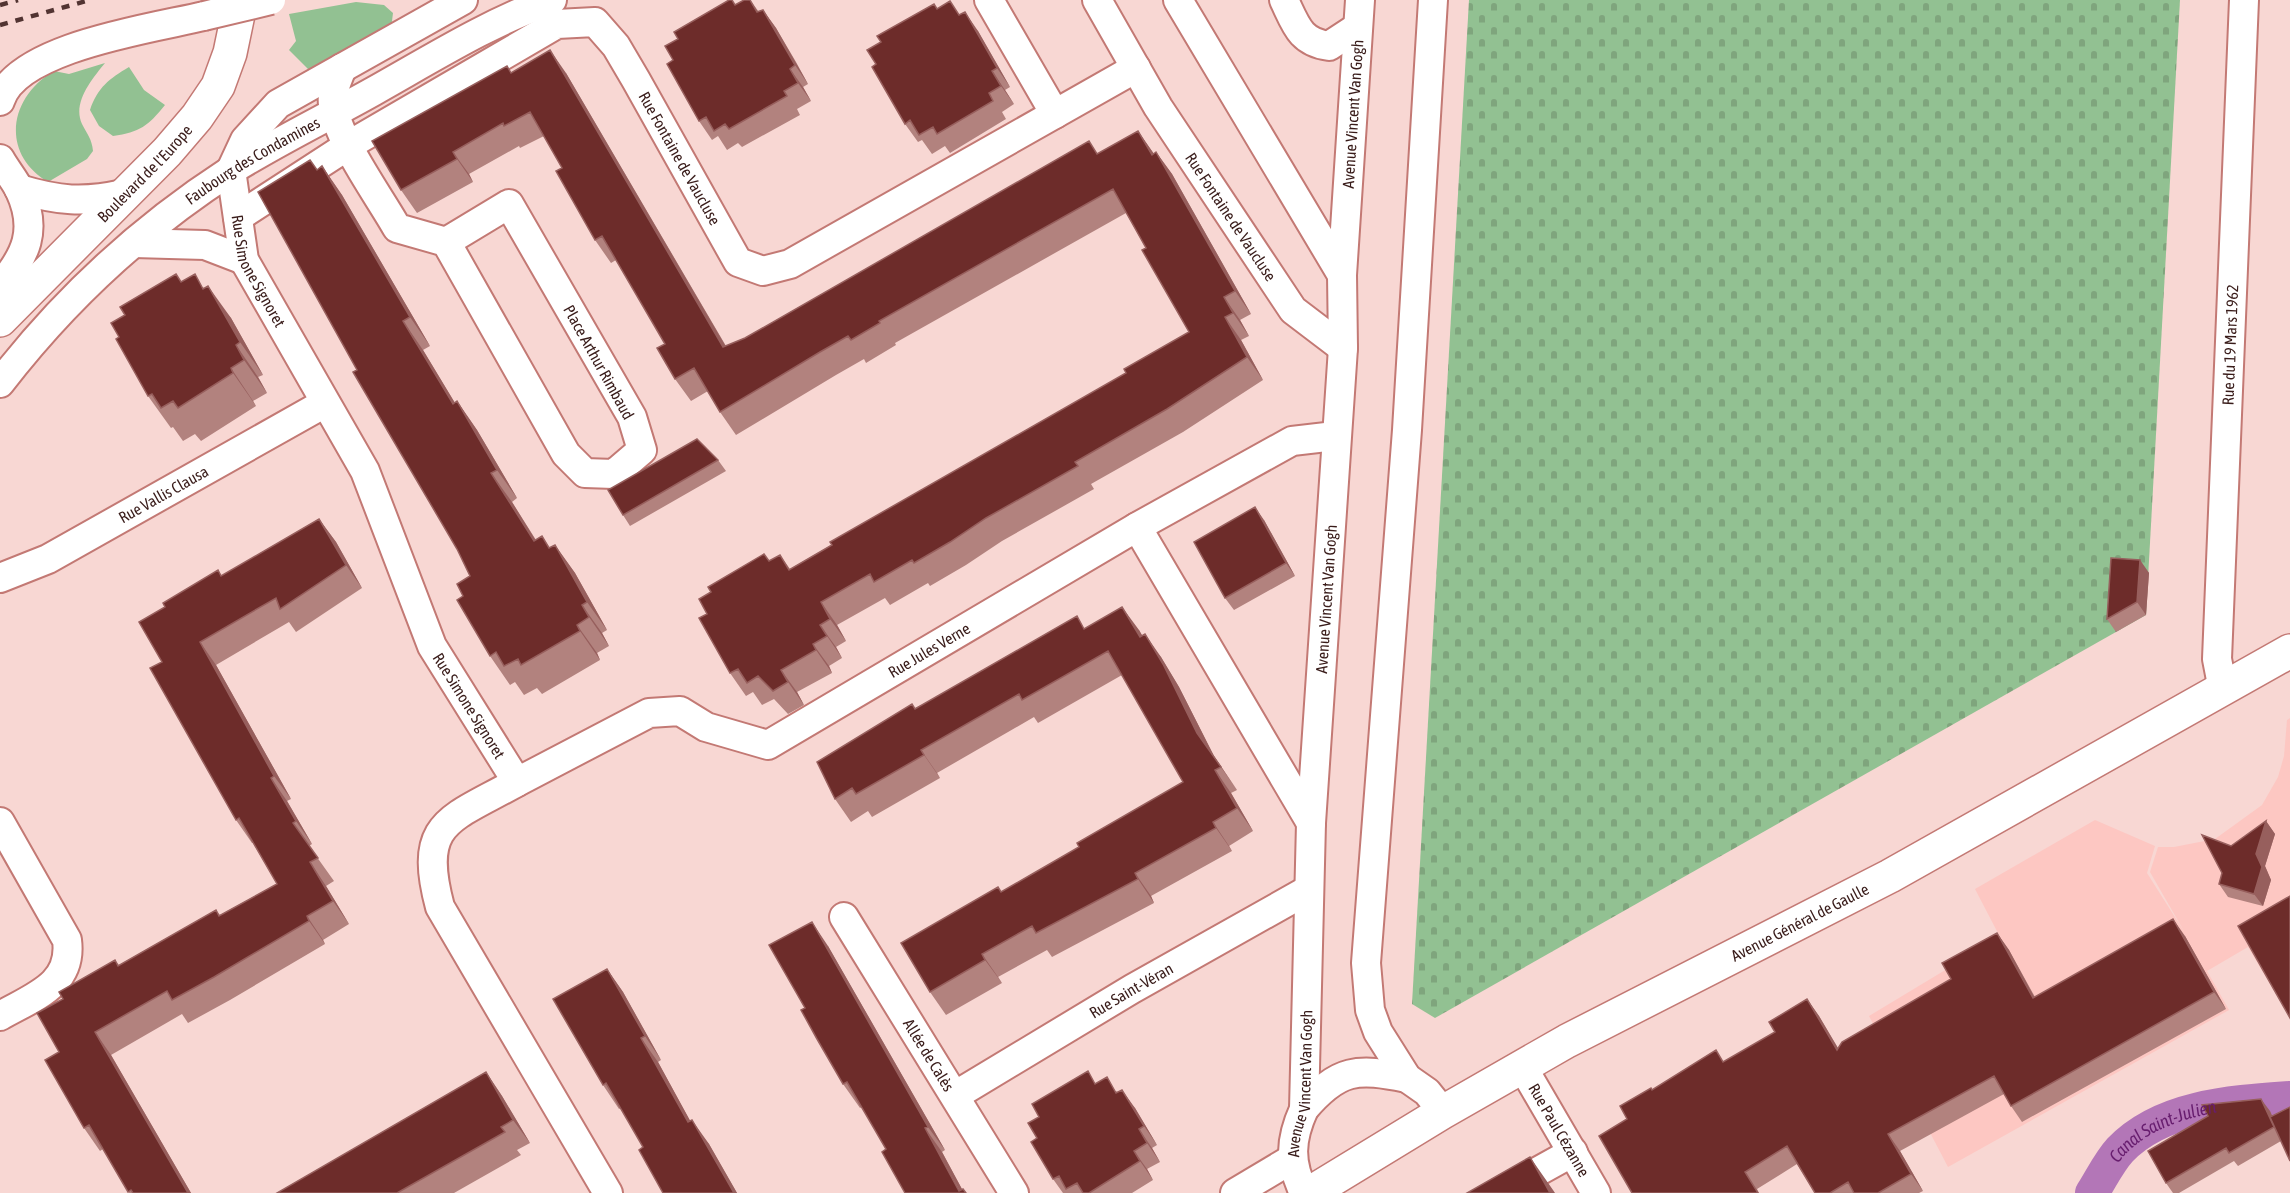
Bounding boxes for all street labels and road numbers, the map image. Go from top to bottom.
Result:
street label: Avenue Vincent Van Gogh [1339,39,1367,189]
street label: Rue Fontaine de Vaucluse [635,88,724,228]
street label: Faubourg des Condamines [182,113,323,208]
street label: Boulevard de l'Europe [94,121,195,226]
street label: Rue Fontaine de Vaucluse [1182,149,1280,284]
street label: Rue Simone Signoret [229,213,290,330]
street label: Rue du 19 Mars 1962 [2218,284,2241,406]
street label: Place Arthur Rimbaud [560,302,638,422]
street label: Rue Vallis Clausa [115,462,211,526]
street label: Avenue Vincent Van Gogh [1312,524,1341,674]
street label: Rue Jules Verne [885,619,973,681]
street label: Rue Simone Signoret [430,649,509,762]
street label: Avenue Général de Gaulle [1728,880,1872,965]
street label: Rue Saint-Véran [1086,959,1176,1022]
street label: Avenue Vincent Van Gogh [1284,1010,1316,1157]
street label: Allée de Calès [900,1015,958,1095]
street label: Rue Paul Cézanne [1525,1080,1593,1180]

